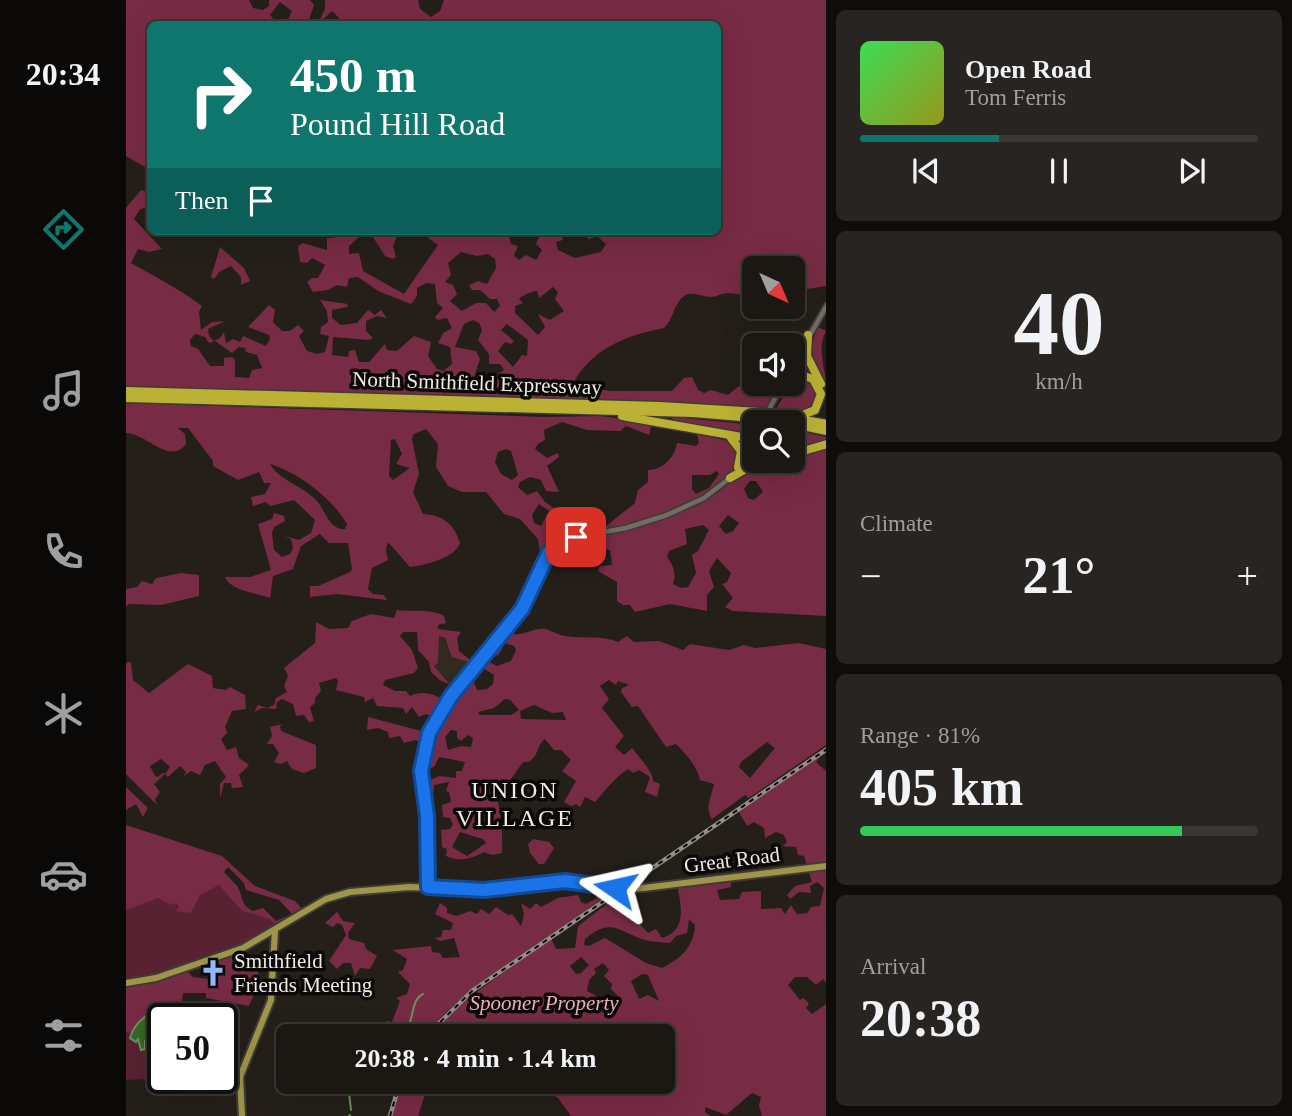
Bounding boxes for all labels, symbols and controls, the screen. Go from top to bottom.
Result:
text: 450 m [290,48,417,103]
icon: right [175,49,266,140]
text: Open Road [965,55,1091,84]
text: 20:34 [26,56,100,92]
text: Tom Ferris [965,85,1066,110]
text: Pound Hill Road [290,106,505,142]
icon: previous [907,152,945,190]
icon: pause [1040,152,1078,190]
icon: next [1173,152,1211,190]
icon: arrive [242,182,280,220]
text: Then [175,186,228,215]
icon: directions [39,205,88,254]
north arrow [742,256,805,318]
map controls [742,256,805,473]
text: 40 [1014,273,1105,374]
button: sound [742,333,805,396]
icon: music [39,366,88,415]
street label: North Smithfield Expressway [352,367,603,399]
text: km/h [1035,369,1083,394]
button: search [742,410,805,473]
pin [546,507,606,567]
text: Climate [860,511,933,536]
icon: arrive [557,518,595,556]
icon: phone [39,527,88,576]
text: 21° [1023,547,1095,604]
text: − [860,555,881,597]
text: + [1237,555,1258,597]
icon: climate [39,689,88,738]
text: Range · 81% [860,723,980,748]
text: 405 km [860,759,1023,816]
district label: UNION VILLAGE [456,777,574,831]
street label: Great Road [683,842,782,878]
icon: car [39,850,88,899]
position arrow [578,851,652,925]
place label: Smithfield Friends Meeting [234,949,373,997]
text: Arrival [860,954,926,979]
church icon: Smithfield Friends Meeting [198,958,228,988]
text: 20:38 [860,990,981,1047]
park label: Spooner Property [469,991,619,1015]
speed limit sign: 50 [147,1003,238,1094]
icon: filters [39,1011,88,1060]
text: 20:38 · 4 min · 1.4 km [355,1044,596,1073]

